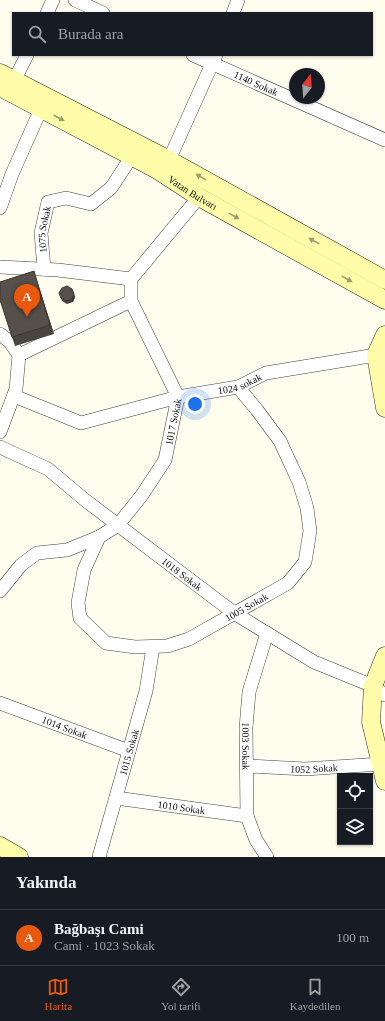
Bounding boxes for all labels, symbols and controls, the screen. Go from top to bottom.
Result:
search box [12,12,373,56]
icon: search [26,23,48,45]
text: Burada ara [58,26,123,42]
north arrow [289,68,325,104]
street label: 1140 Sokak [232,69,280,98]
one-way arrow [53,115,65,122]
street label: Vatan Bulvarı [166,174,219,212]
one-way arrow [195,174,207,181]
street label: 1075 Sokak [36,205,53,253]
one-way arrow [228,213,239,219]
one-way arrow [308,237,320,244]
one-way arrow [341,276,353,282]
pin: A [14,284,40,317]
street label: 1024 sokak [217,371,263,396]
your location [185,394,205,414]
street label: 1017 Sokak [163,397,184,446]
street label: 1018 Sokak [160,555,204,593]
street label: 1005 Sokak [223,591,270,624]
street label: 1014 Sokak [40,714,89,741]
street label: 1003 Sokak [240,722,251,770]
street label: 1015 Sokak [117,728,141,777]
street label: 1052 Sokak [290,762,338,775]
map controls [337,773,373,845]
button: locate [337,773,373,809]
street label: 1010 Sokak [157,799,206,816]
button: layers [337,809,373,845]
text: Yakında [16,873,76,892]
text: Bağbaşı Cami [54,921,144,937]
text: A [24,930,34,945]
text: 100 m [336,930,369,945]
text: Cami · 1023 Sokak [54,938,155,953]
tab: Harita [45,976,72,1012]
tab: Yol tarifi [161,976,201,1012]
tab: Kaydedilen [290,976,340,1012]

